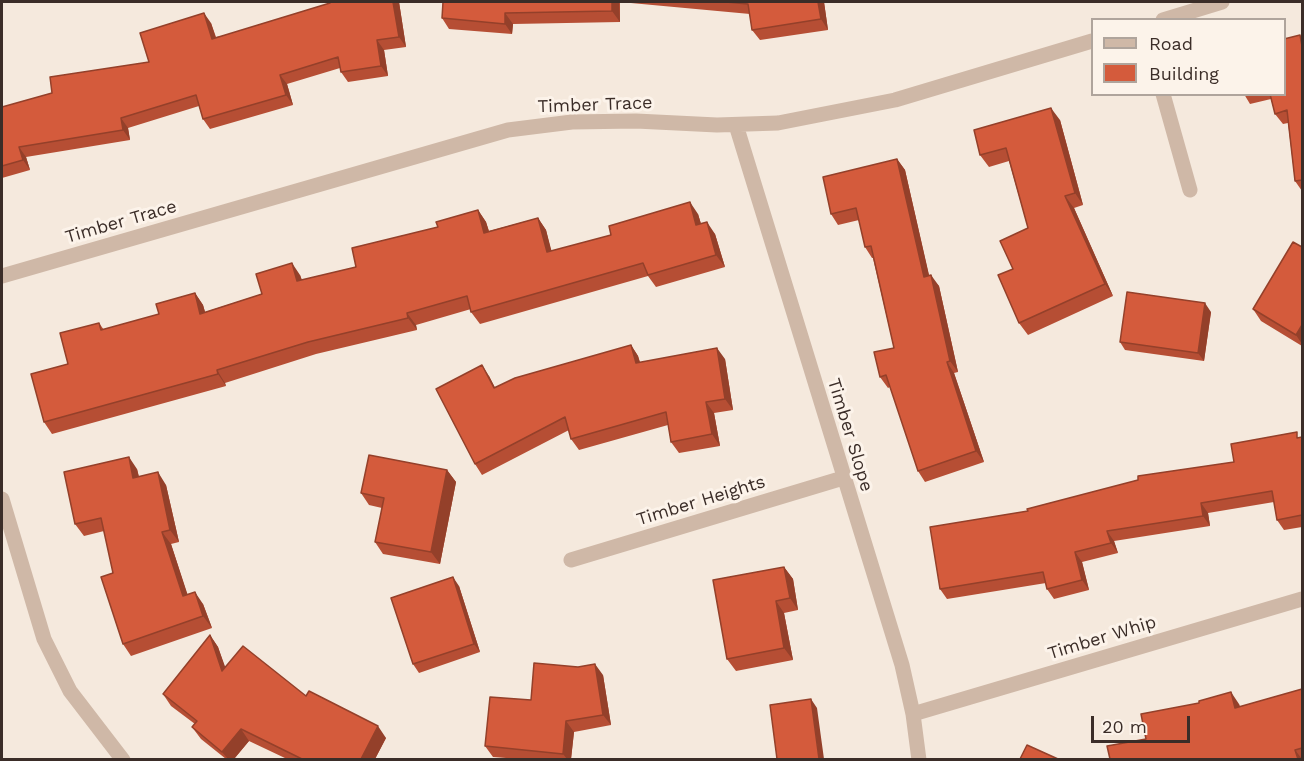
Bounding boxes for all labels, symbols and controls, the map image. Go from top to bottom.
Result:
legend [1091,18,1286,96]
text: Road [1149,33,1193,54]
text: Building [1149,63,1219,84]
street label: Timber Trace [537,92,653,118]
street label: Timber Trace [63,196,179,248]
street label: Timber Slope [823,376,877,494]
street label: Timber Heights [634,471,768,531]
street label: Timber Whip [1045,611,1159,665]
scale bar [1094,704,1193,742]
text: 20 m [1102,716,1147,737]

